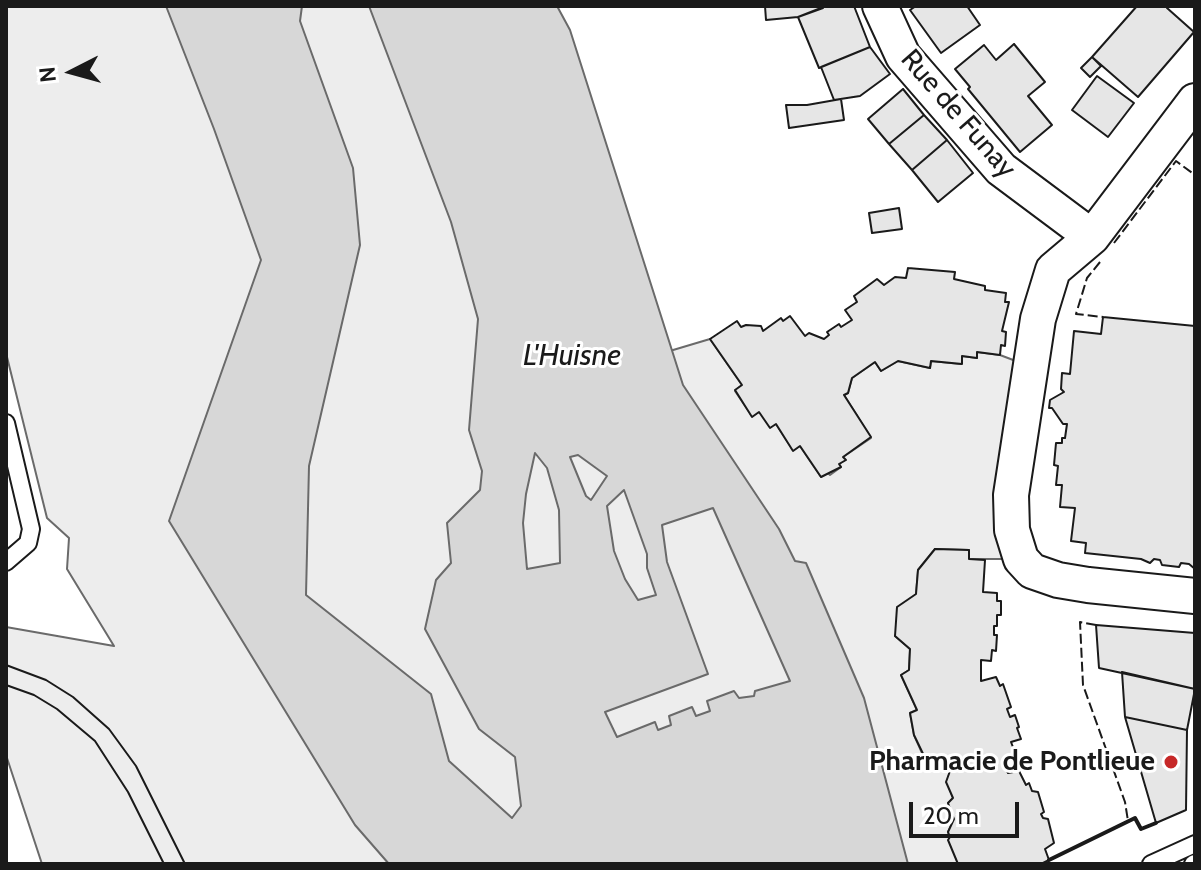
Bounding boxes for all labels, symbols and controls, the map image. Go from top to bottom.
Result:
north arrow [32,32,112,112]
street label: Rue de Funay [893,43,1023,185]
text: N [33,65,62,84]
water label: L'Huisne [523,338,621,374]
place label: Pharmacie de Pontlieue [869,745,1155,779]
marker: Pharmacie de Pontlieue [1162,753,1180,771]
scale bar [913,786,1023,836]
text: 20 m [923,801,979,830]

